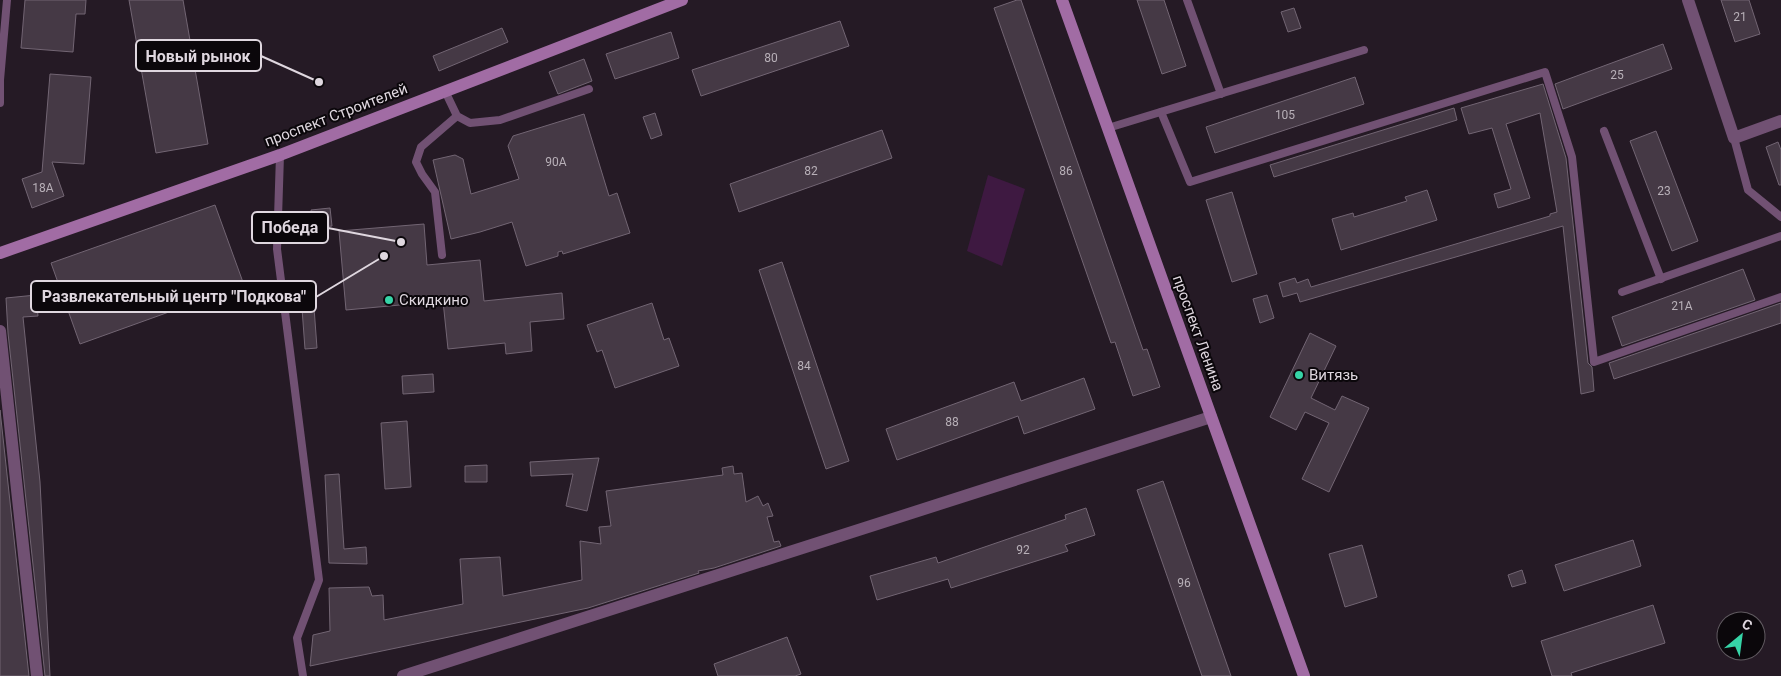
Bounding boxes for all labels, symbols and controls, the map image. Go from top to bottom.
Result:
house number: 21 [1733,10,1747,24]
callout: Новый рынок [136,40,261,71]
text: Новый рынок [146,47,251,66]
house number: 80 [764,51,778,65]
house number: 25 [1610,68,1624,82]
street label: проспект Строителей [262,79,410,151]
house number: 105 [1275,108,1295,122]
house number: 90А [545,155,567,169]
house number: 82 [804,164,818,178]
house number: 86 [1059,164,1073,178]
house number: 18А [32,181,54,195]
house number: 23 [1657,184,1671,198]
callout: Победа [252,212,328,243]
text: Победа [262,218,319,237]
street label: проспект Ленина [1169,273,1227,393]
callout: Развлекательный центр "Подкова" [31,281,316,312]
text: Развлекательный центр "Подкова" [42,287,306,306]
place label: Скидкино [399,291,469,309]
marker: Скидкино [383,294,395,306]
house number: 21А [1671,299,1693,313]
house number: 84 [797,359,811,373]
place label: Витязь [1309,366,1358,384]
marker: Витязь [1293,369,1305,381]
house number: 88 [945,415,959,429]
house number: 92 [1016,543,1030,557]
house number: 96 [1177,576,1191,590]
north arrow [1716,611,1766,661]
text: С [1739,615,1755,634]

